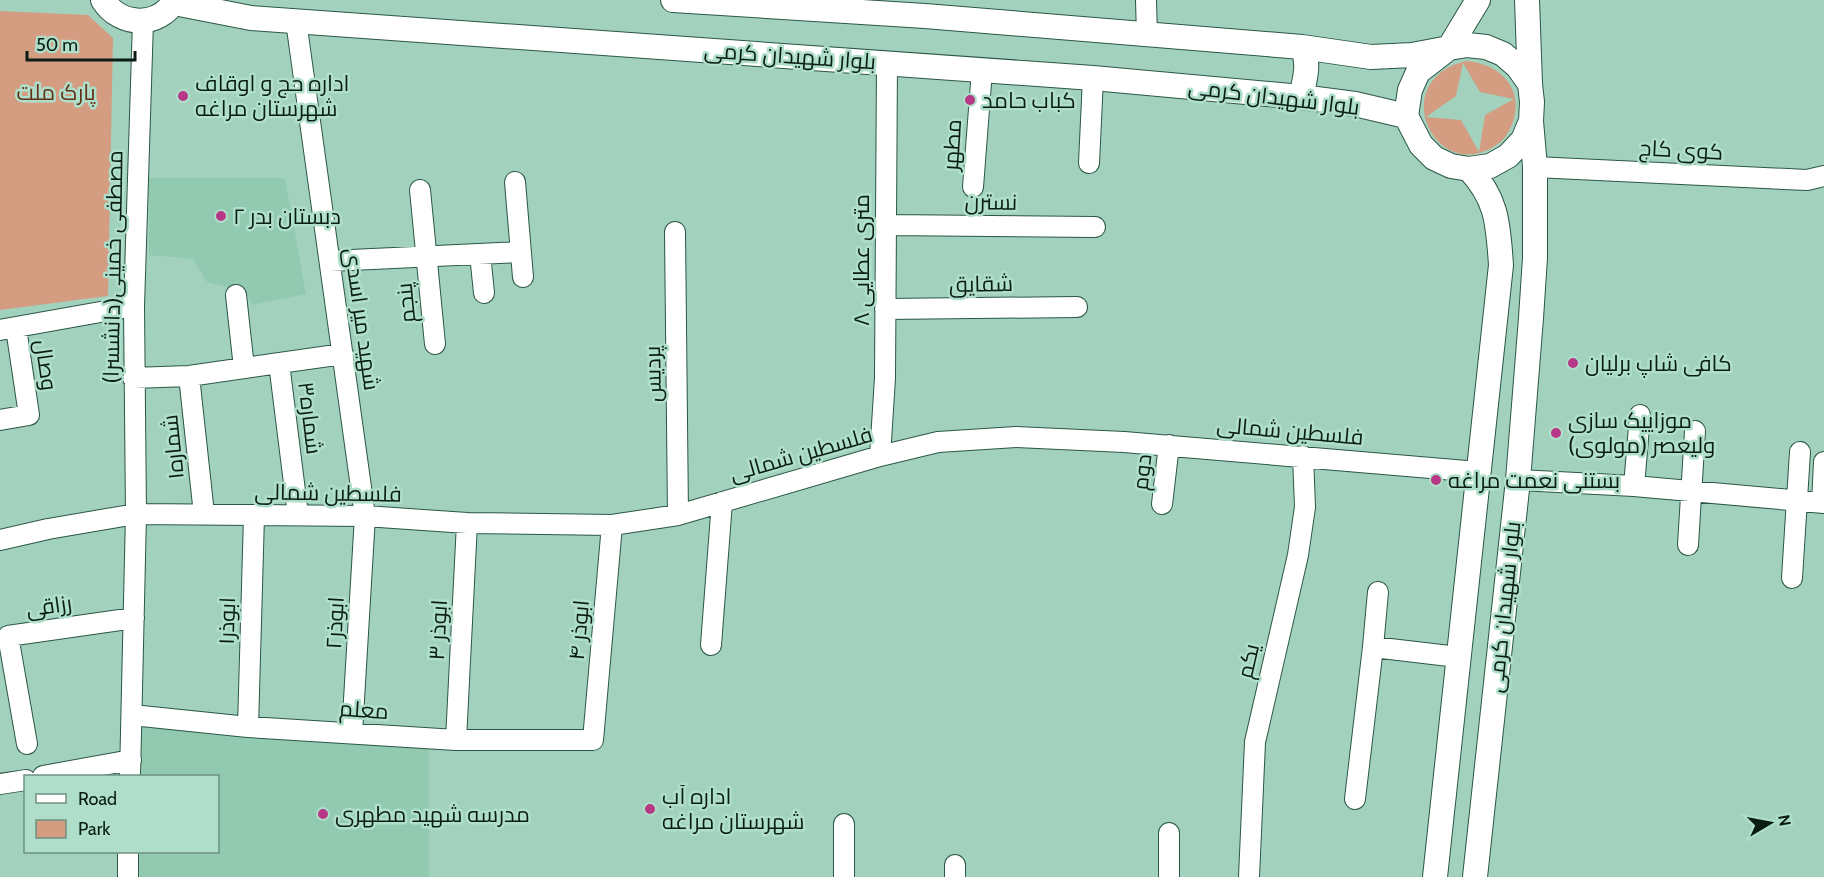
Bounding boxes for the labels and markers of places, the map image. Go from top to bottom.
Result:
place label: اداره حج و اوقاف شهرستان مراغه [195,70,349,122]
place label: کباب حامد [982,87,1076,114]
marker: اداره حج و اوقاف شهرستان مراغه [176,89,190,103]
marker: کباب حامد [963,93,977,107]
place label: دبستان بدر ۲ [233,203,341,230]
marker: دبستان بدر ۲ [214,209,228,223]
place label: کافی شاپ برلیان [1585,350,1732,378]
marker: کافی شاپ برلیان [1566,356,1580,370]
place label: موزاییک سازی ولیعصر (مولوی) [1568,407,1715,459]
marker: موزاییک سازی ولیعصر (مولوی) [1549,426,1563,440]
place label: بستنی نعمت مراغه [1448,467,1620,494]
marker: بستنی نعمت مراغه [1429,473,1443,487]
place label: اداره آب شهرستان مراغه [662,783,804,835]
place label: مدرسه شهید مطهری [335,801,530,828]
marker: اداره آب شهرستان مراغه [643,802,657,816]
marker: مدرسه شهید مطهری [316,807,330,821]

